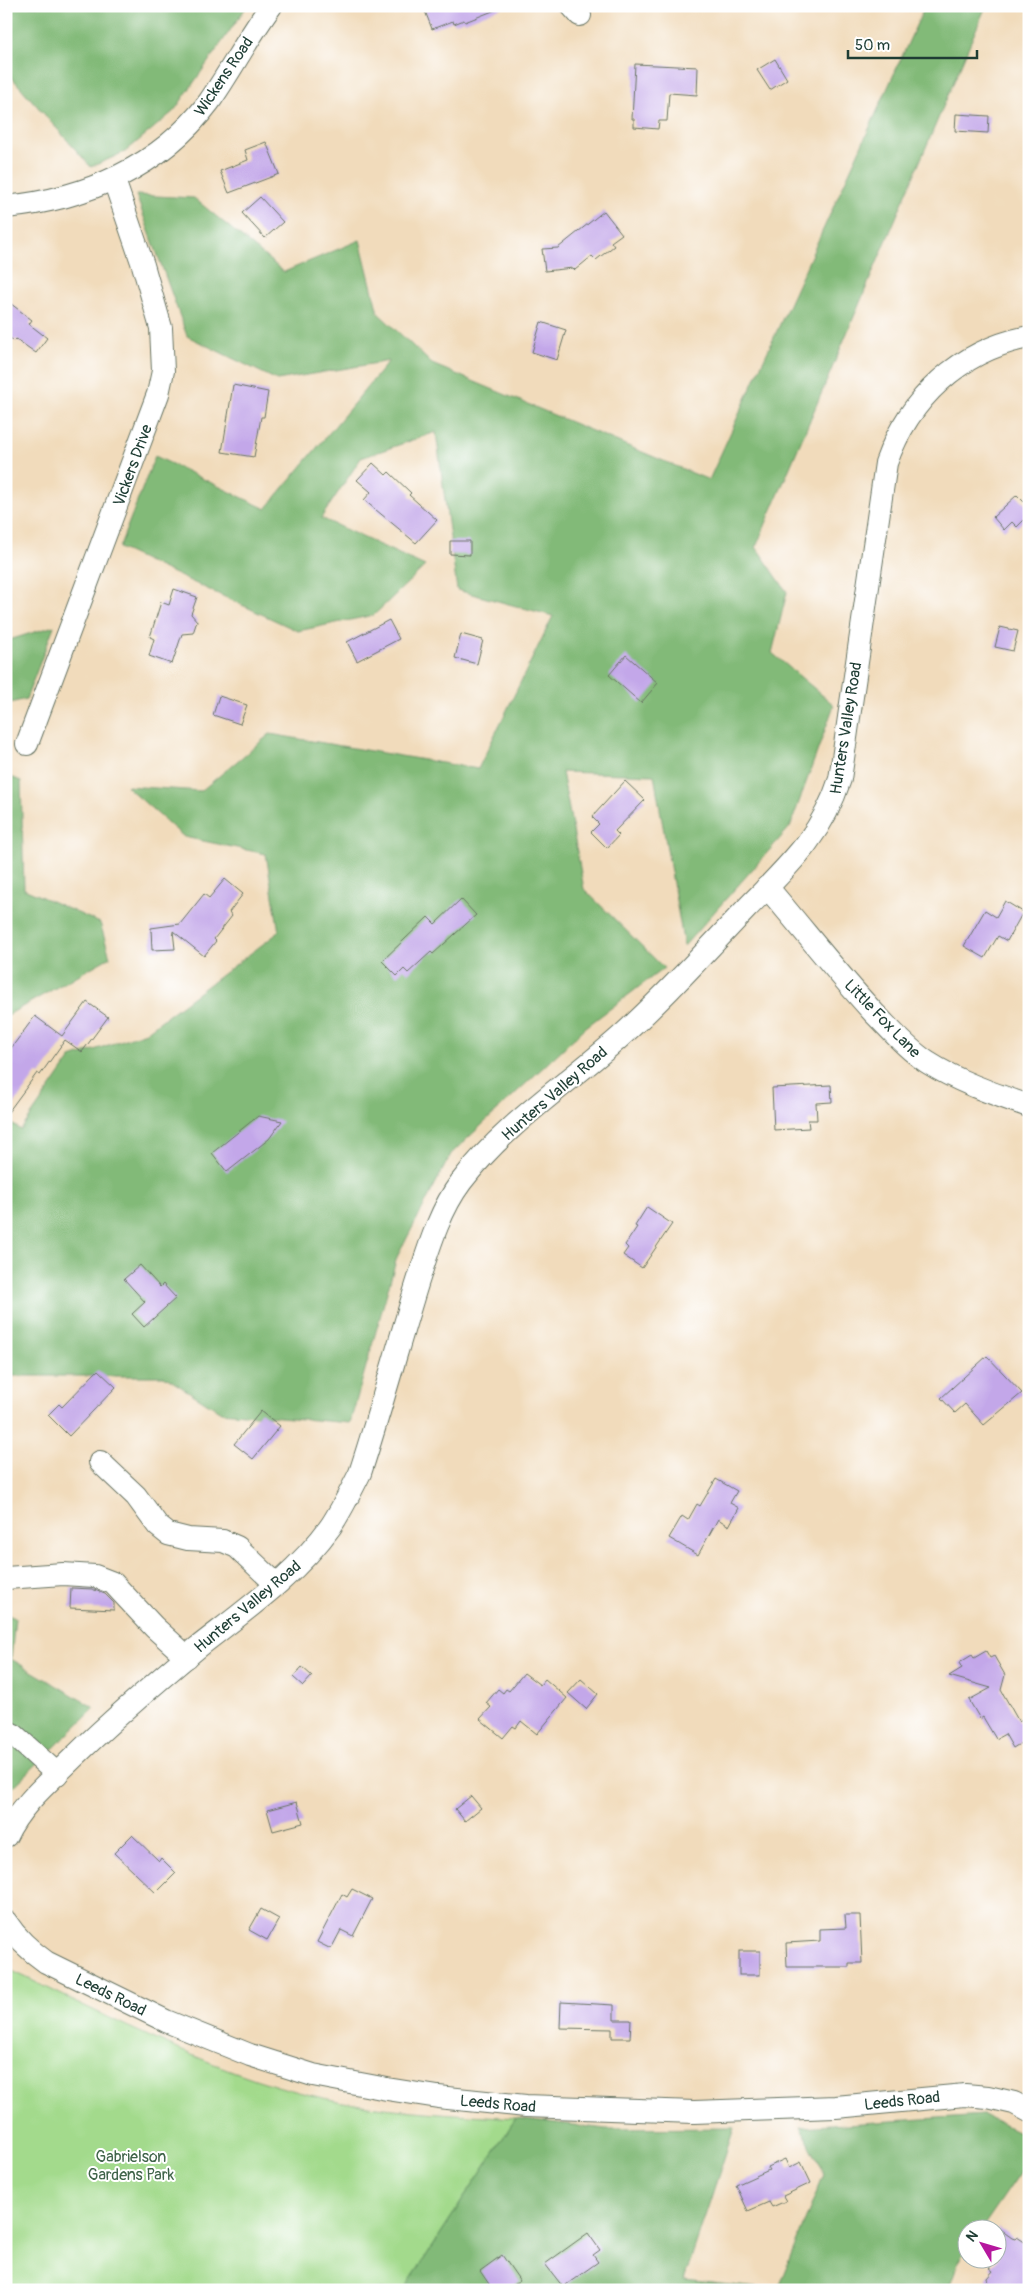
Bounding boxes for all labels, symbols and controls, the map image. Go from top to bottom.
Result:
scale bar [848,28,976,60]
street label: Wickens Road [190,33,258,120]
text: 50 m [855,36,890,55]
street label: Vickers Drive [109,422,157,509]
street label: Hunters Valley Road [826,661,866,796]
street label: Little Fox Lane [840,975,925,1062]
street label: Hunters Valley Road [498,1042,612,1145]
street label: Hunters Valley Road [190,1556,305,1657]
street label: Leeds Road [72,1969,149,2021]
street label: Leeds Road [863,2087,941,2115]
street label: Leeds Road [459,2091,537,2117]
park label: Gabrielson Gardens Park [88,2147,175,2185]
north arrow [958,2218,1008,2268]
text: N [963,2227,982,2245]

